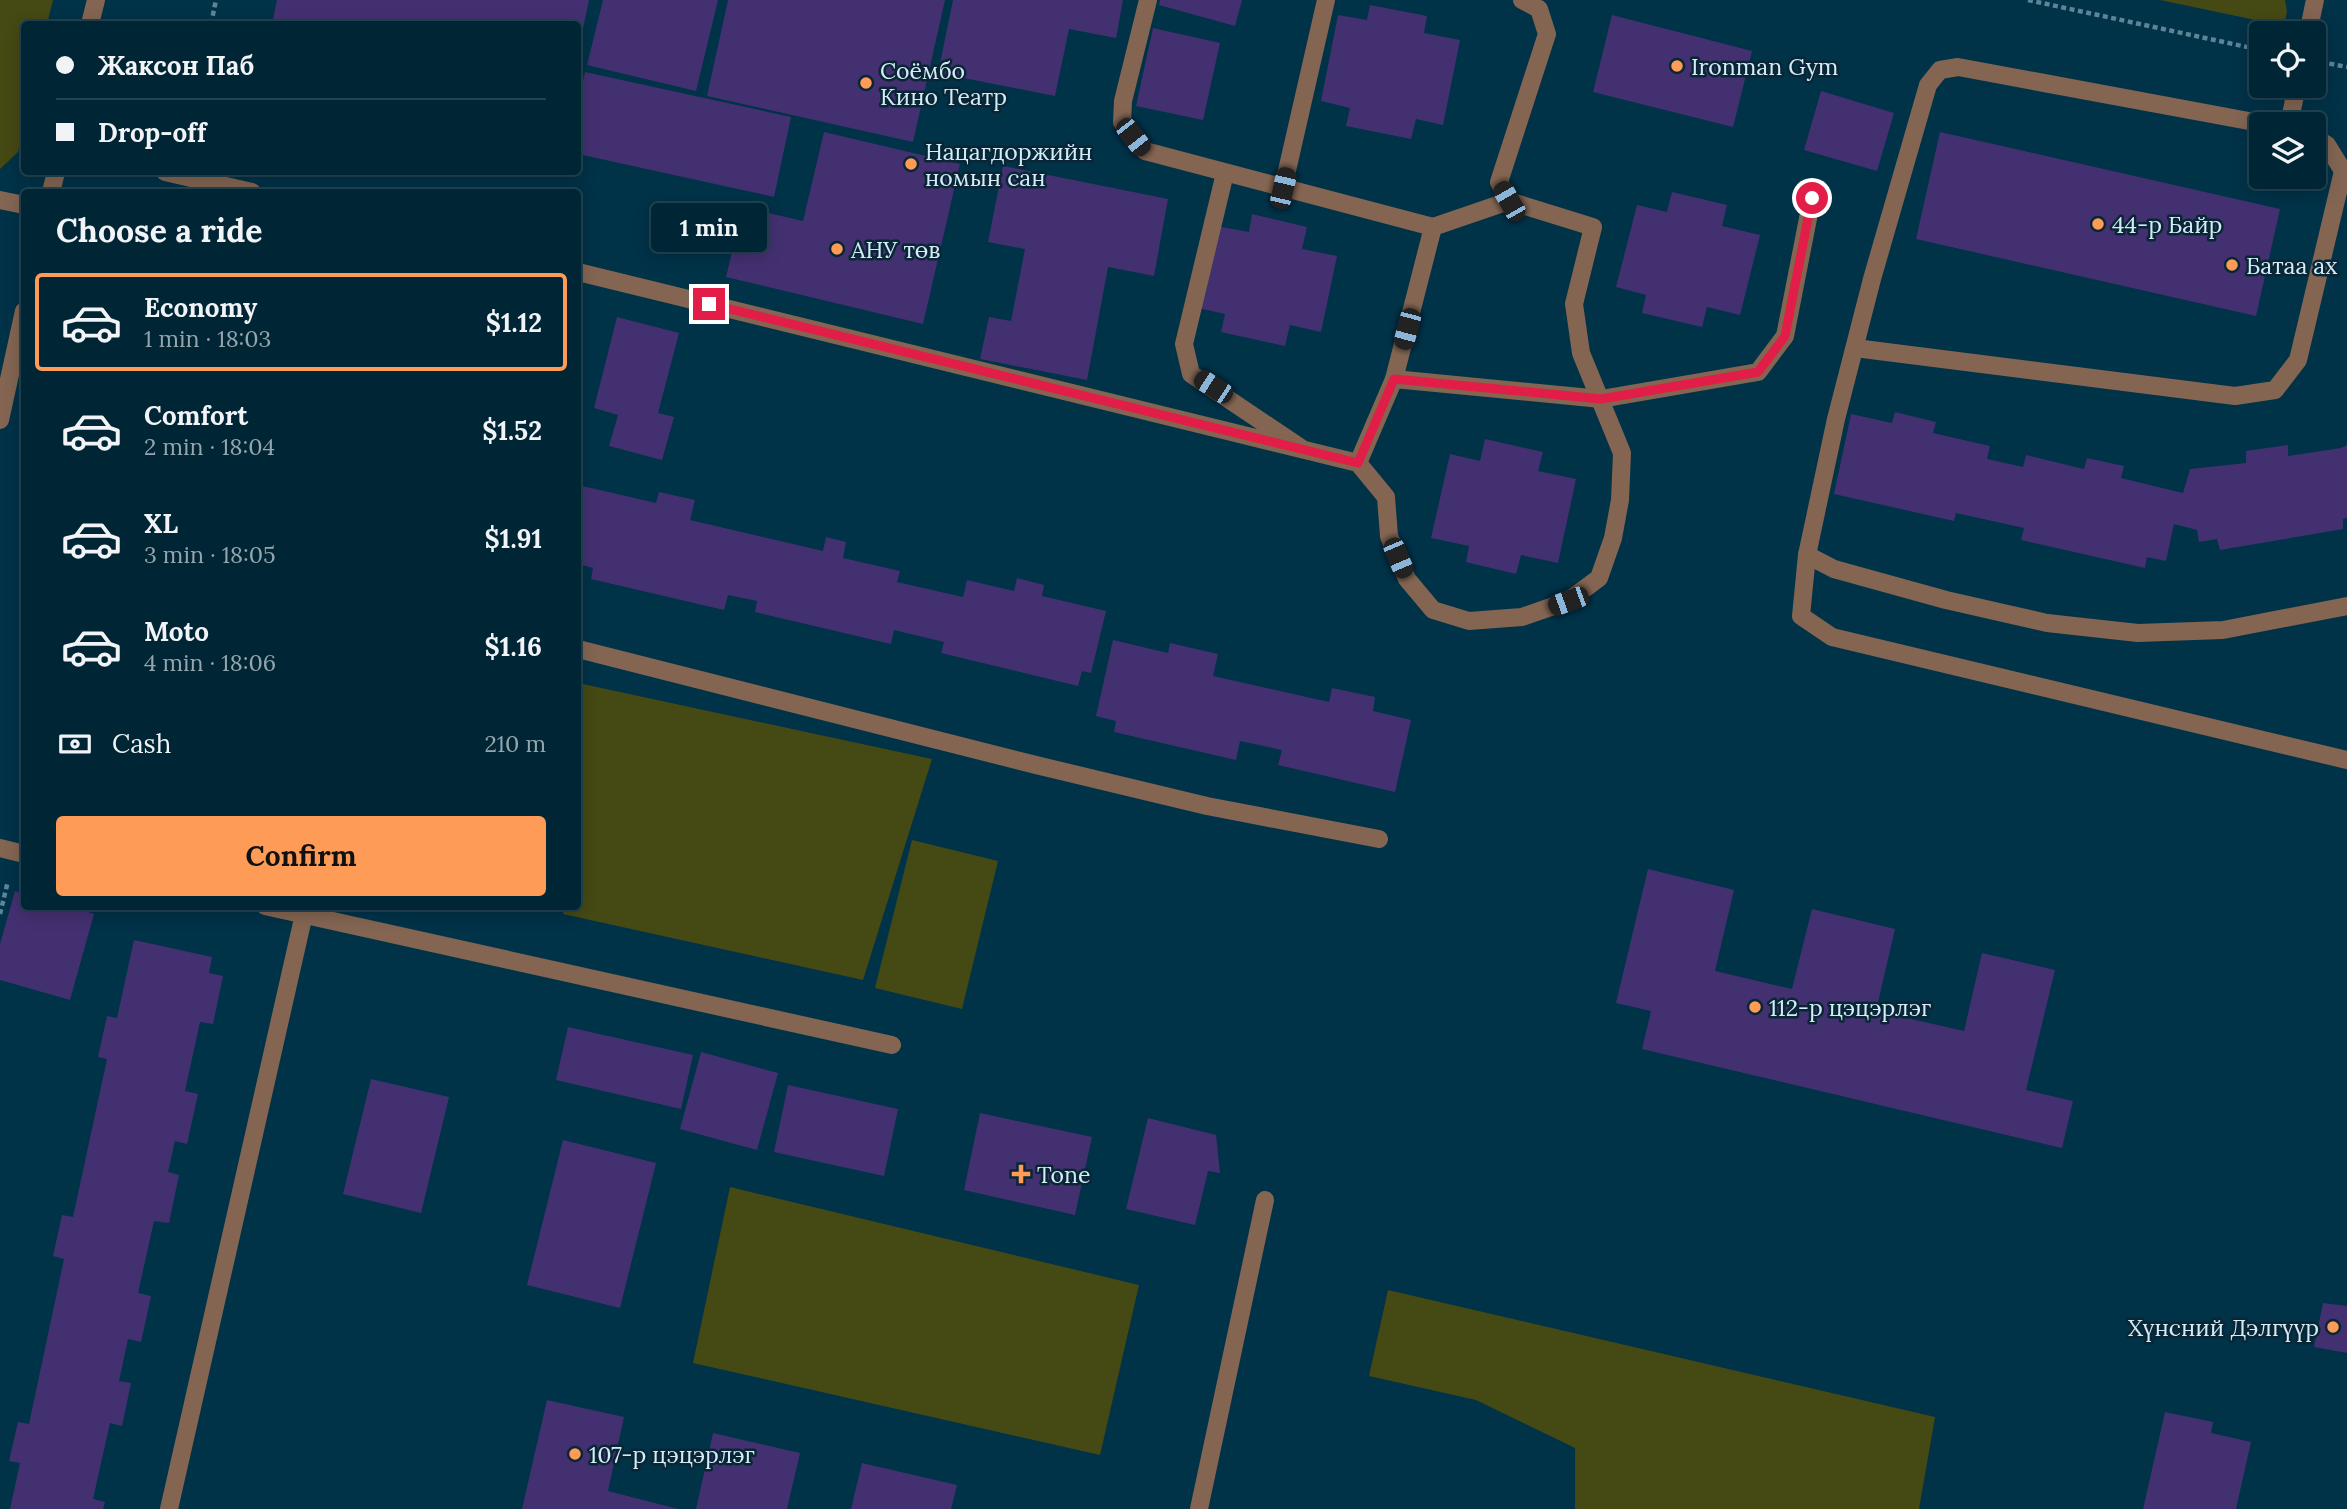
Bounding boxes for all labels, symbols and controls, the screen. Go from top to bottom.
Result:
map controls [2249,21,2326,189]
button: locate [2249,21,2326,98]
text: Жаксон Паб [98,49,254,82]
place label: Ironman Gym [1691,52,1838,81]
place label: Соёмбо Кино Театр [880,56,1007,111]
marker: Ironman Gym [1669,58,1685,74]
marker: Соёмбо Кино Театр [858,75,874,91]
button: layers [2249,112,2326,189]
car [1112,114,1155,160]
text: Drop-off [98,116,206,149]
place label: Нацагдоржийн номын сан [925,137,1092,192]
marker: Нацагдоржийн номын сан [903,156,919,172]
car [1269,165,1298,211]
car [1490,178,1529,224]
route start [1796,182,1828,214]
callout: 1 min [651,202,767,252]
text: Choose a ride [56,210,263,251]
place label: 44-р Байр [2112,210,2222,239]
text: 1 min [680,213,738,242]
marker: 44-р Байр [2090,216,2106,232]
place label: АНУ төв [850,235,940,264]
marker: АНУ төв [829,241,845,257]
place label: Батаа ах [2246,251,2337,280]
marker: Батаа ах [2224,257,2240,273]
route end [693,288,725,320]
icon: car [60,291,123,354]
text: Economy [144,291,257,324]
text: $1.12 [486,306,542,339]
car [1392,306,1423,352]
text: 1 min · 18:03 [144,324,271,353]
car [1190,367,1237,407]
icon: car [60,399,123,462]
text: Comfort [144,399,248,432]
text: $1.52 [482,414,542,447]
text: 2 min · 18:04 [144,432,275,461]
icon: car [60,507,123,570]
text: XL [144,507,178,540]
text: $1.91 [485,522,542,555]
car [1381,535,1416,581]
text: 3 min · 18:05 [144,540,276,569]
car [1545,584,1592,618]
icon: car [60,615,123,678]
text: Moto [144,615,209,648]
text: $1.16 [485,630,542,663]
text: 4 min · 18:06 [144,648,276,677]
icon: cash [56,725,94,763]
text: Cash [112,727,171,760]
text: 210 m [484,729,546,758]
button: Confirm [56,816,546,896]
place label: 112-р цэцэрлэг [1769,993,1931,1022]
marker: 112-р цэцэрлэг [1747,999,1763,1015]
place label: Tone [1037,1160,1090,1189]
marker: Tone [1011,1164,1031,1184]
place label: Хүнсний Дэлгүүр [2128,1313,2319,1342]
marker: Хүнсний Дэлгүүр [2325,1319,2341,1335]
place label: 107-р цэцэрлэг [589,1440,755,1469]
marker: 107-р цэцэрлэг [567,1446,583,1462]

